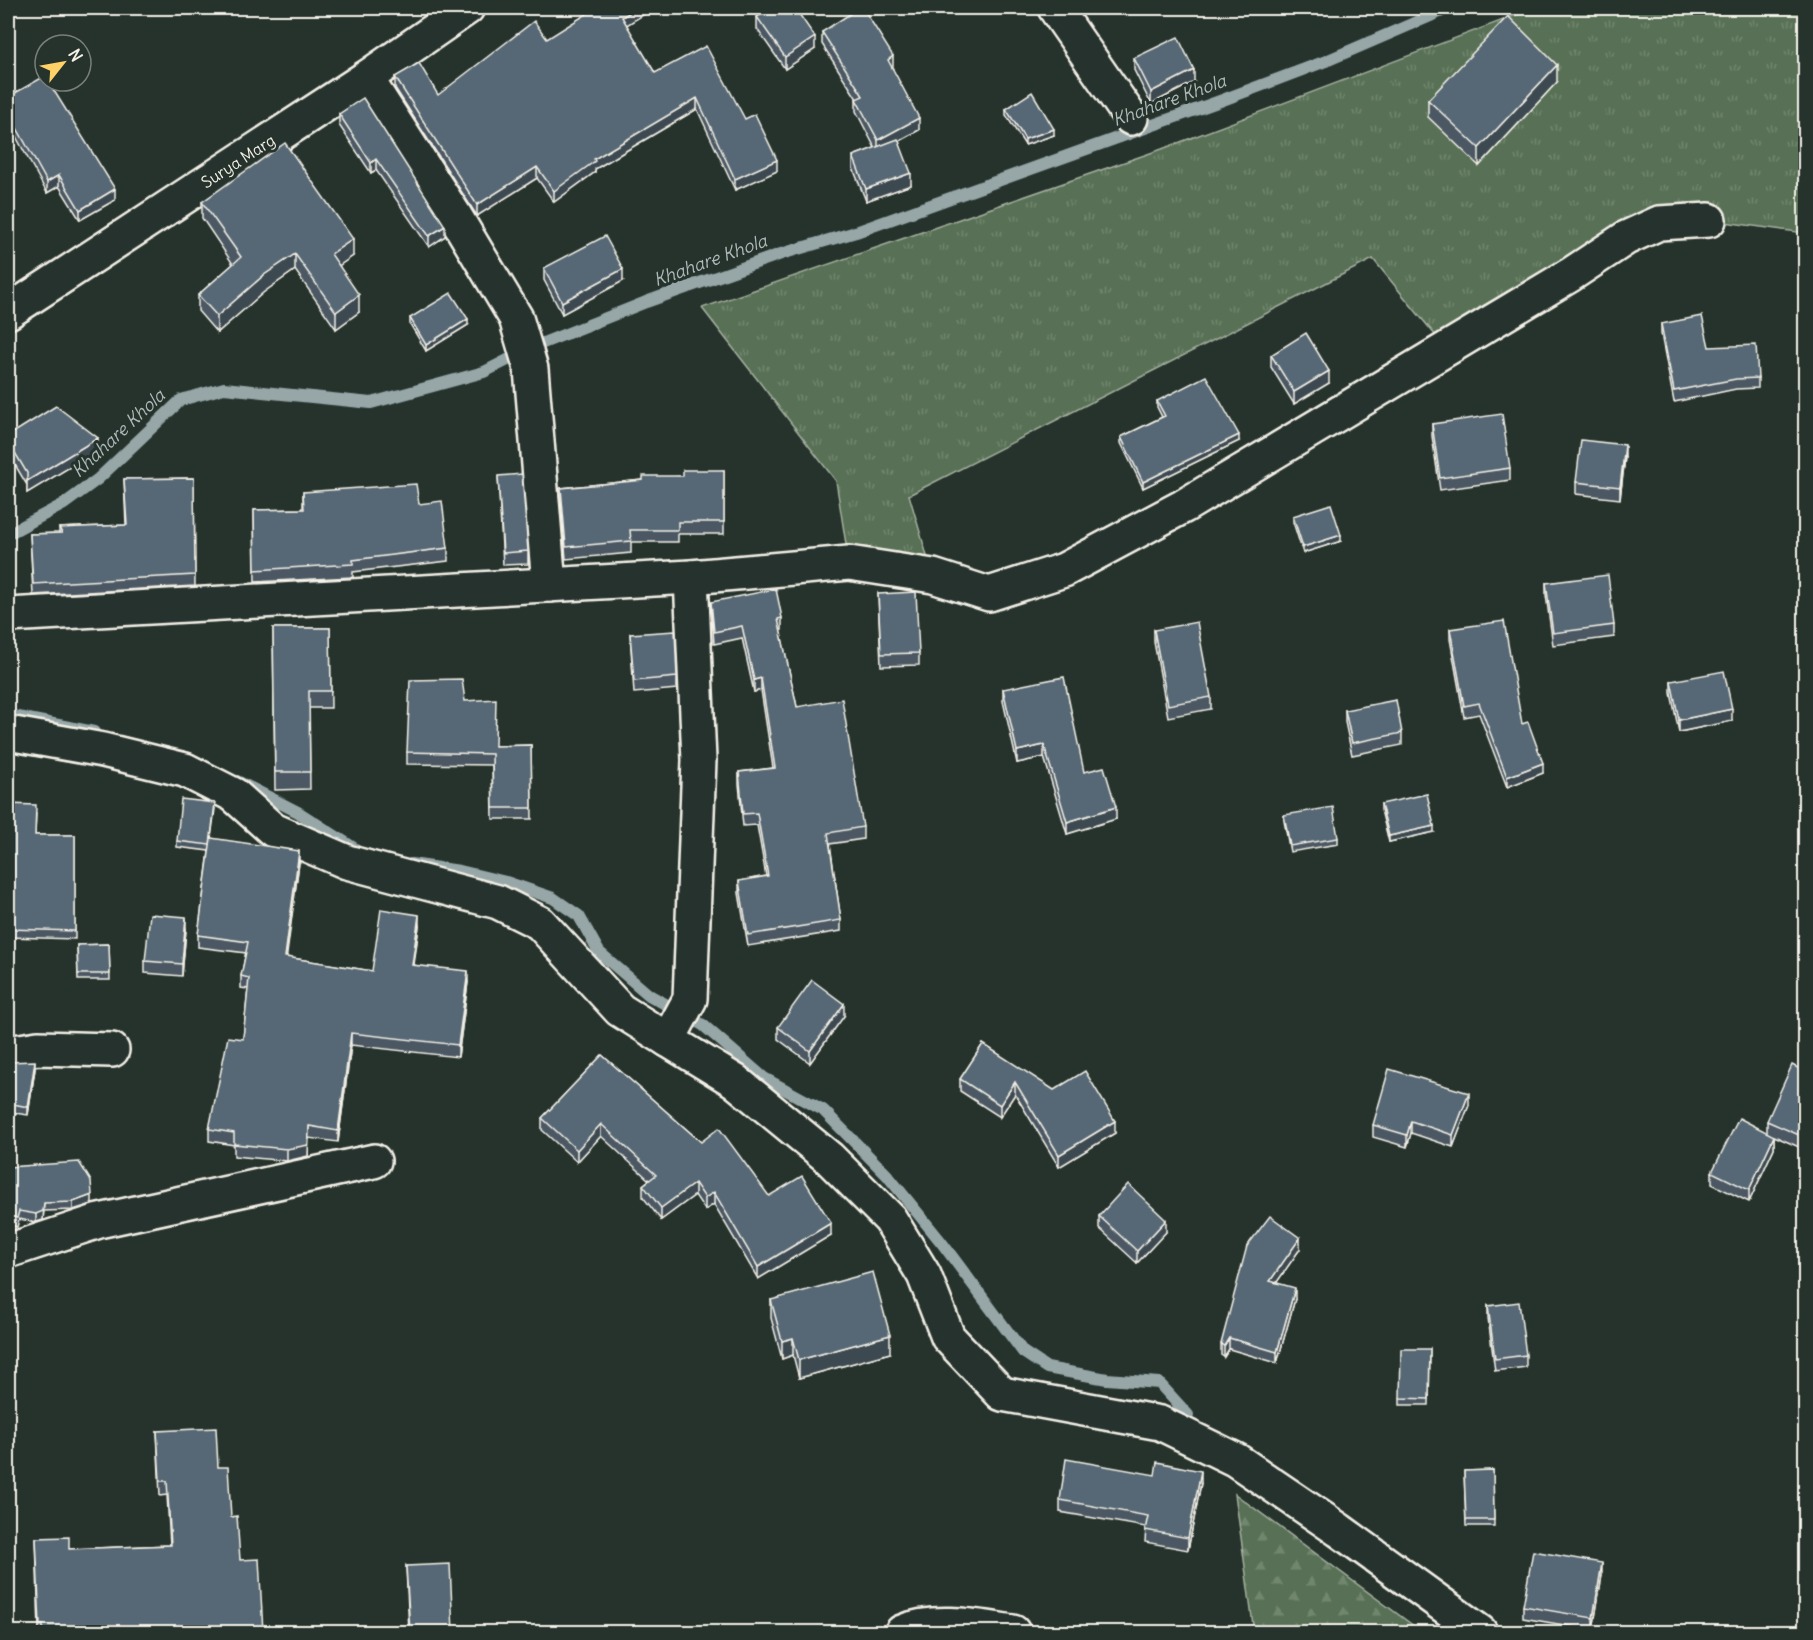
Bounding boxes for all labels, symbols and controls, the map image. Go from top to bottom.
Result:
north arrow [33,33,93,93]
text: N [64,45,87,65]
water label: Khahare Khola [1109,68,1231,131]
street label: Surya Marg [197,130,279,192]
water label: Khahare Khola [650,228,772,291]
water label: Khahare Khola [67,383,171,482]

